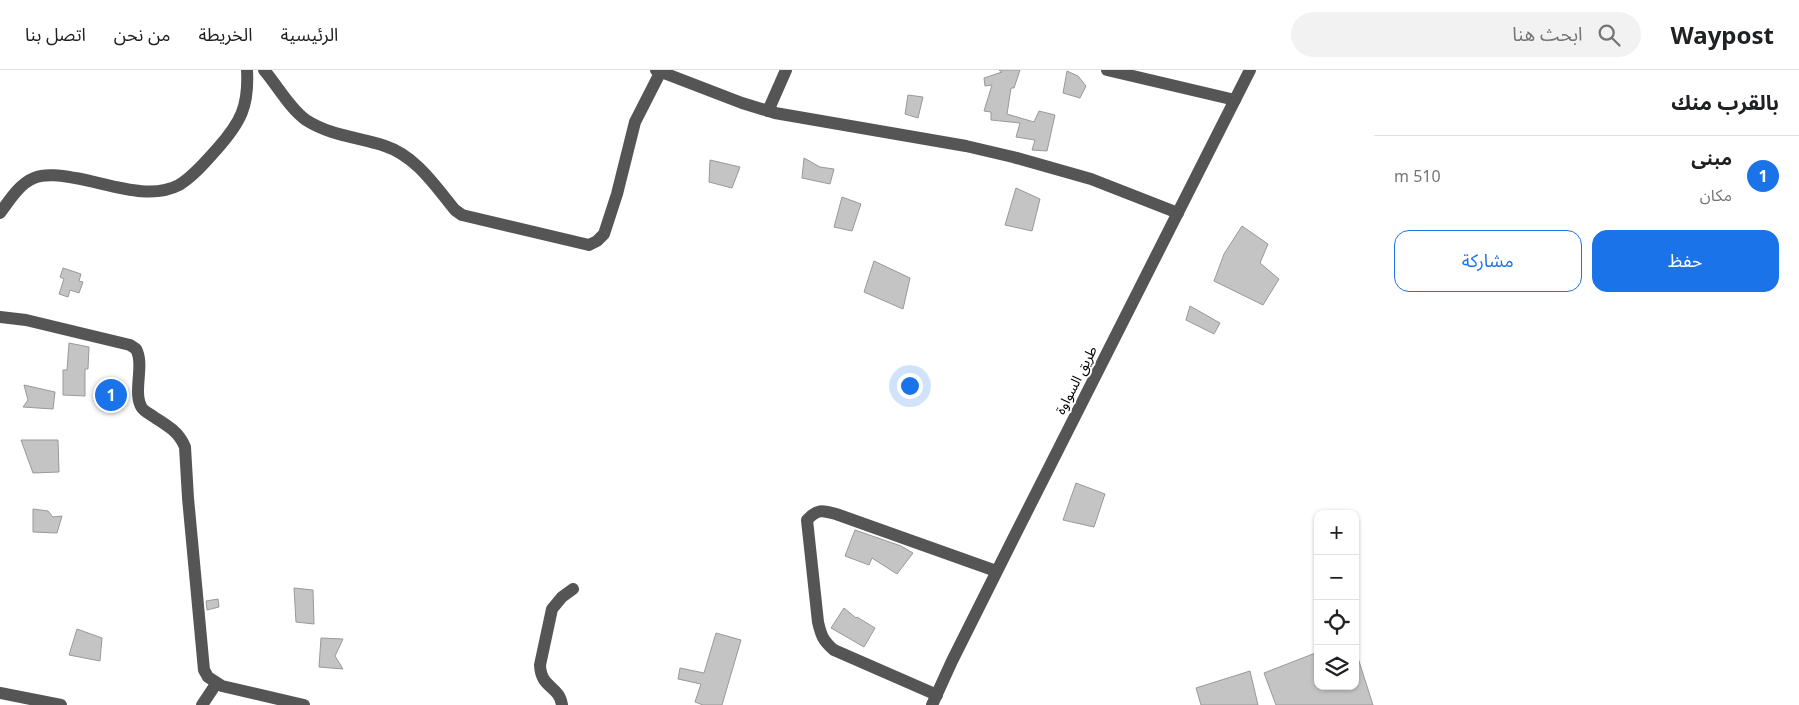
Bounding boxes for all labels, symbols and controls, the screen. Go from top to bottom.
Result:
search box [1291,12,1641,57]
text: Waypost [1671,18,1774,51]
text: ابحث هنا [1512,21,1583,47]
icon: search [1595,21,1623,49]
text: اتصل بنا [25,22,86,46]
text: من نحن [114,22,171,46]
text: الخريطة [199,22,252,46]
text: الرئيسية [280,22,338,46]
text: بالقرب منك [1671,88,1779,116]
text: مبنى [1691,145,1732,171]
text: 510 m [1394,165,1441,187]
text: 1 [1758,165,1768,187]
text: مكان [1700,184,1732,206]
button: مشاركة [1394,230,1582,292]
button: حفظ [1592,230,1779,292]
street label: طريق السواوة [1050,342,1102,418]
your location [897,373,923,399]
pin: 1 [95,376,127,414]
map controls [1314,510,1359,690]
button: + [1314,510,1359,555]
button: − [1314,555,1359,600]
button: locate [1314,600,1359,645]
button: layers [1314,645,1359,690]

